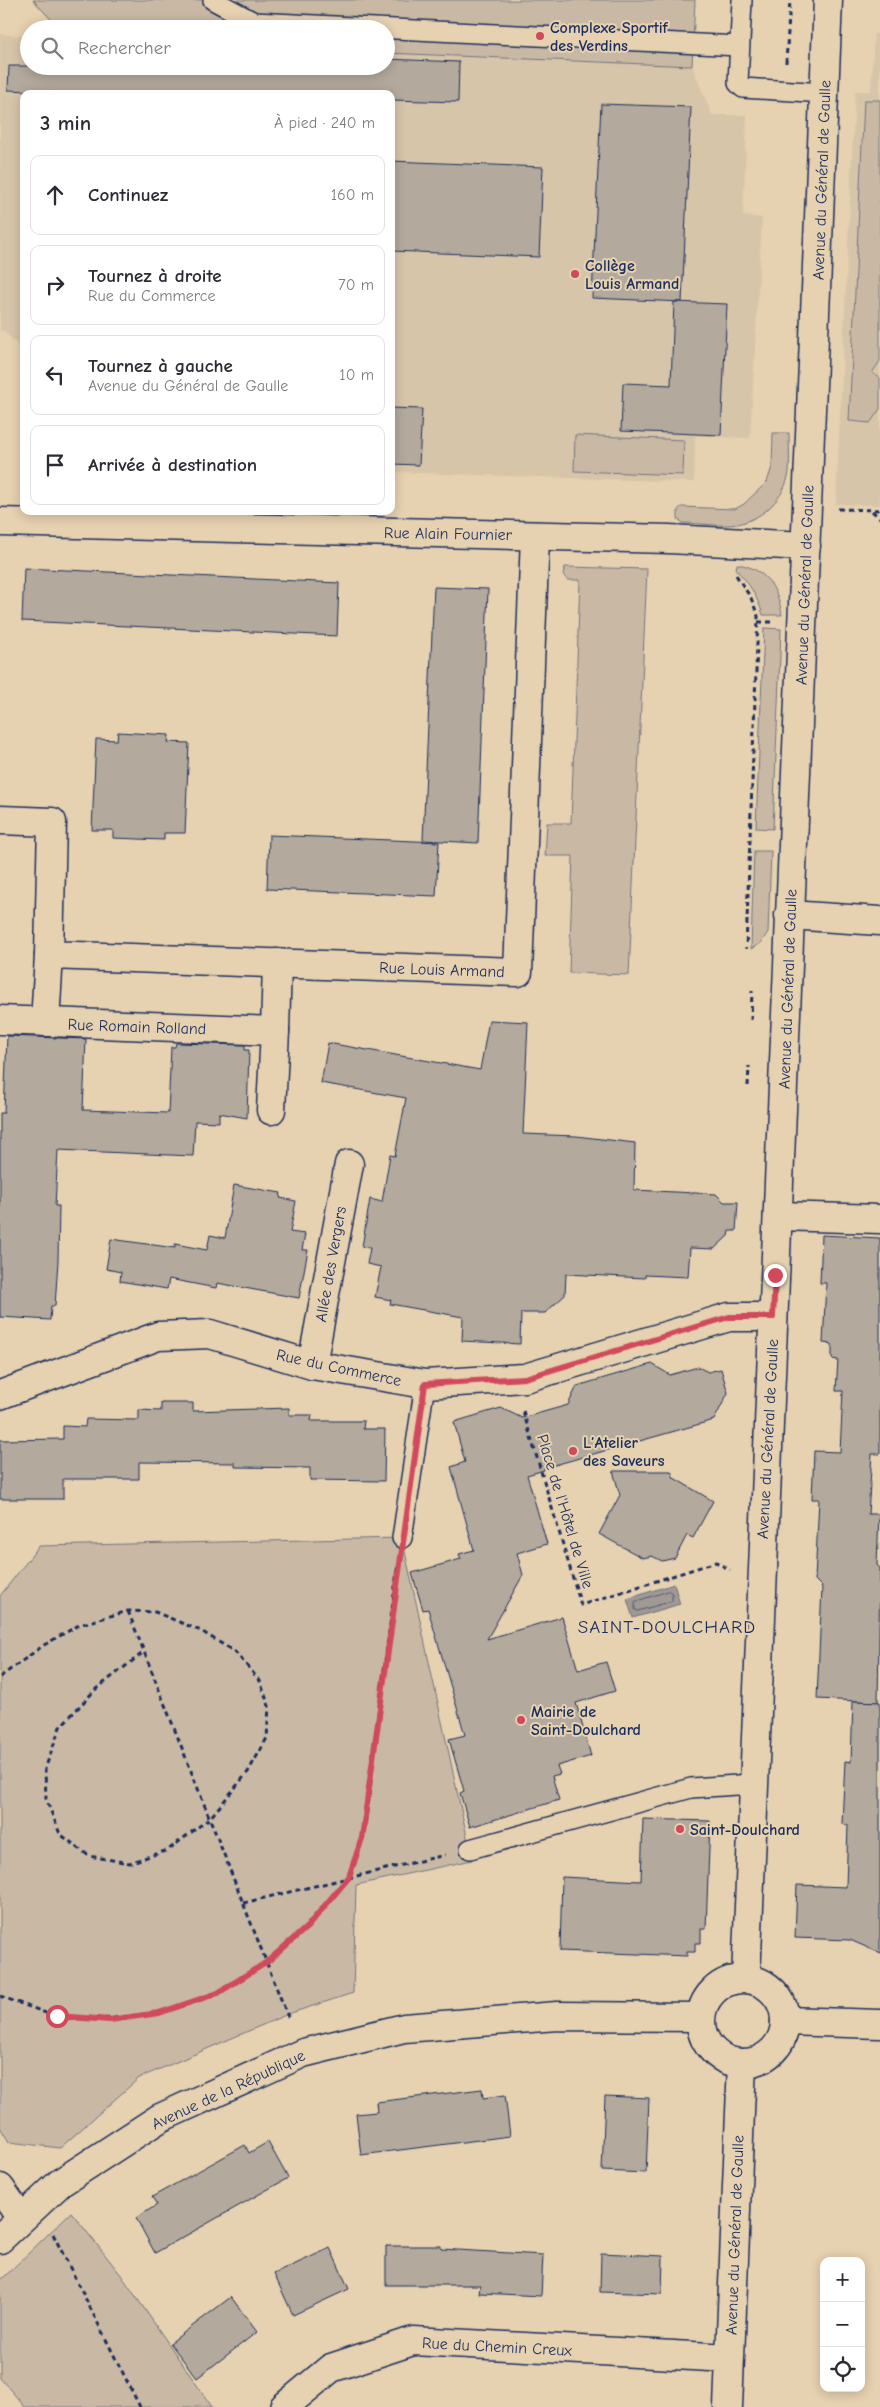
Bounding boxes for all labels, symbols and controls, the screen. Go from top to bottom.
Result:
place label: Complexe Sportif des Verdins [550,19,669,55]
search box [20,20,395,75]
marker: Complexe Sportif des Verdins [534,30,546,42]
icon: search [38,34,66,62]
text: Rechercher [78,37,171,59]
street label: Avenue du Général de Gaulle [810,80,834,280]
text: 3 min [40,111,91,135]
text: À pied · 240 m [274,114,375,132]
icon: ahead [41,181,69,209]
text: Continuez [88,184,168,206]
text: 160 m [331,186,374,204]
place label: Collège Louis Armand [585,257,679,293]
text: Tournez à droite [88,265,222,287]
marker: Collège Louis Armand [569,268,581,280]
icon: right [41,271,69,299]
text: 70 m [338,276,374,294]
text: Rue du Commerce [88,287,215,305]
text: Tournez à gauche [88,355,233,377]
icon: left [41,361,69,389]
text: 10 m [339,366,374,384]
text: Avenue du Général de Gaulle [88,377,288,395]
icon: arrive [41,451,69,479]
text: Arrivée à destination [88,454,257,476]
street label: Avenue du Général de Gaulle [793,485,817,685]
street label: Rue Alain Fournier [384,524,513,544]
street label: Avenue du Général de Gaulle [776,889,800,1089]
street label: Rue Louis Armand [379,959,505,981]
street label: Rue Romain Rolland [67,1016,207,1038]
street label: Allée des Vergers [312,1205,350,1323]
route end [764,1264,787,1287]
street label: Avenue du Général de Gaulle [754,1339,782,1540]
street label: Rue du Commerce [275,1346,403,1390]
street label: Place de l'Hôtel de Ville [533,1432,597,1591]
place label: L’Atelier des Saveurs [583,1434,665,1470]
marker: L’Atelier des Saveurs [567,1445,579,1457]
district label: SAINT-DOULCHARD [578,1616,756,1638]
place label: Mairie de Saint-Doulchard [531,1703,641,1739]
marker: Mairie de Saint-Doulchard [515,1714,527,1726]
place label: Saint-Doulchard [690,1821,800,1839]
marker: Saint-Doulchard [674,1823,686,1835]
route start [46,2005,69,2028]
street label: Avenue de la République [149,2046,308,2133]
street label: Avenue du Général de Gaulle [723,2135,747,2335]
map controls [820,2257,865,2392]
button: + [820,2257,865,2302]
button: − [820,2302,865,2347]
street label: Rue du Chemin Creux [421,2334,573,2360]
button: locate [820,2347,865,2392]

